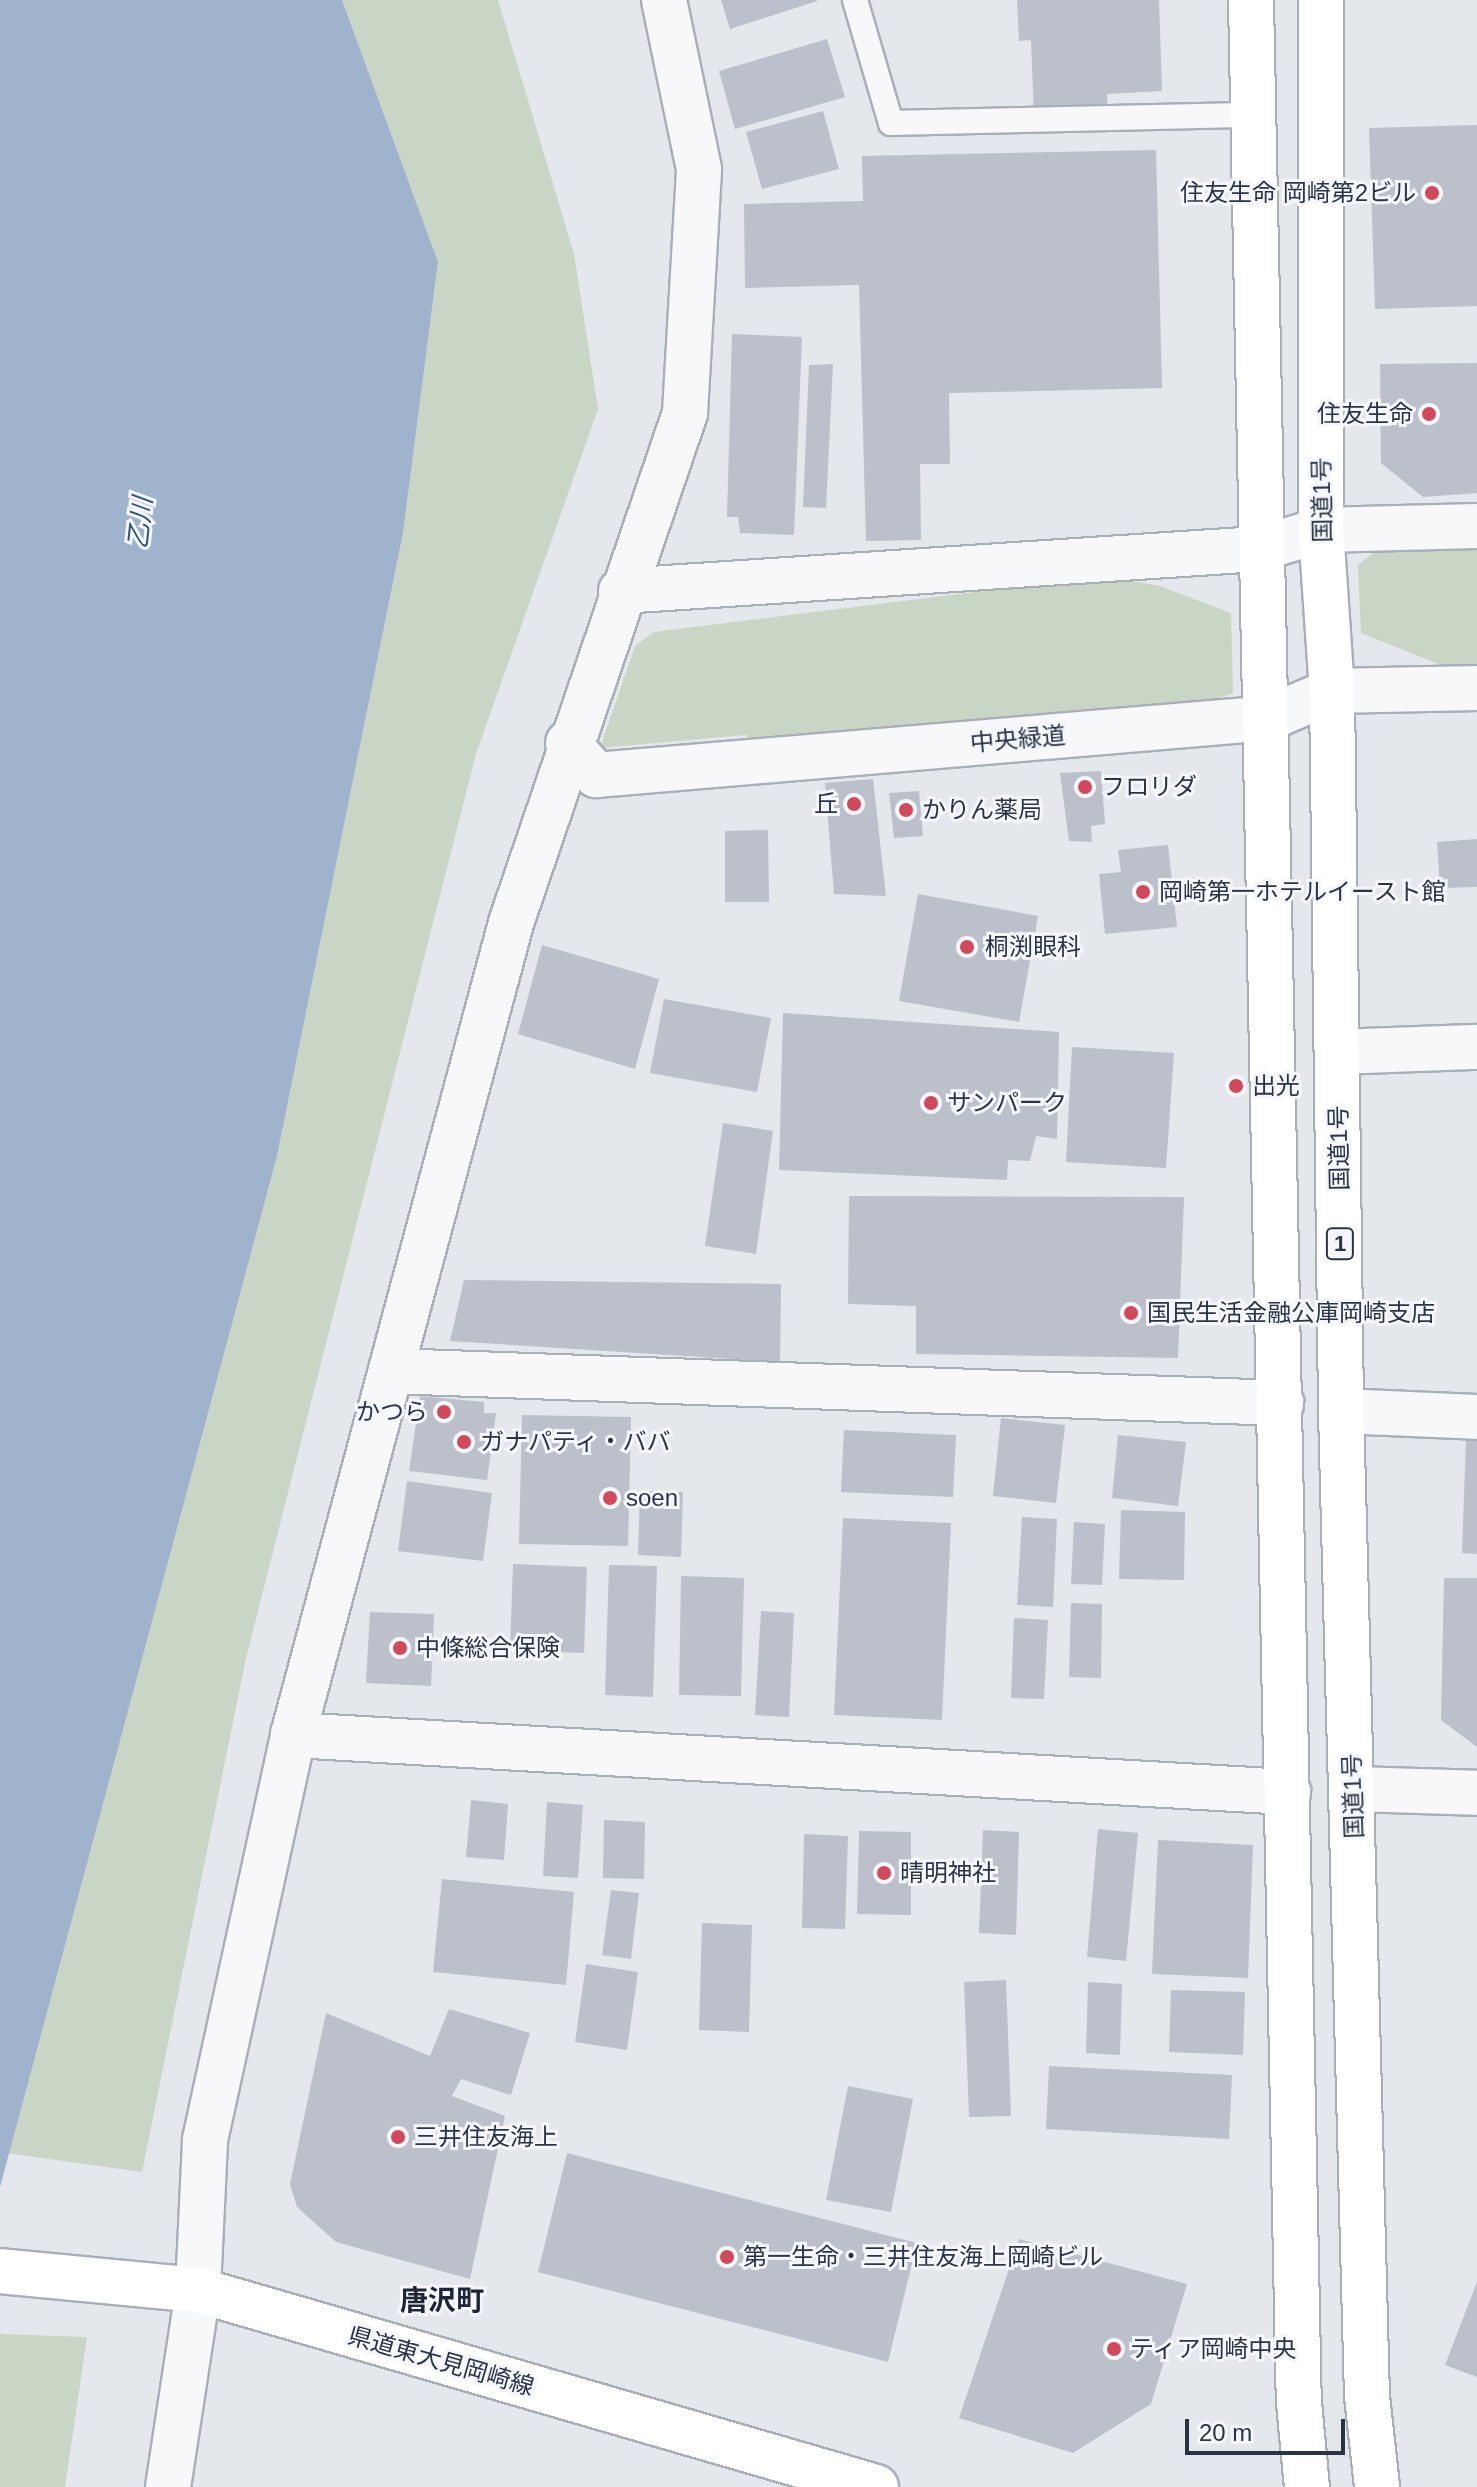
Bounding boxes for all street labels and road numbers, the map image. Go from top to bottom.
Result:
street label: 国道1号 [1307,457,1337,543]
street label: 中央緑道 [969,720,1067,758]
street label: 国道1号 [1324,1105,1354,1191]
road number: 1 [1324,1226,1356,1262]
street label: 国道1号 [1337,1753,1369,1839]
street label: 県道東大見岡崎線 [345,2321,537,2401]

